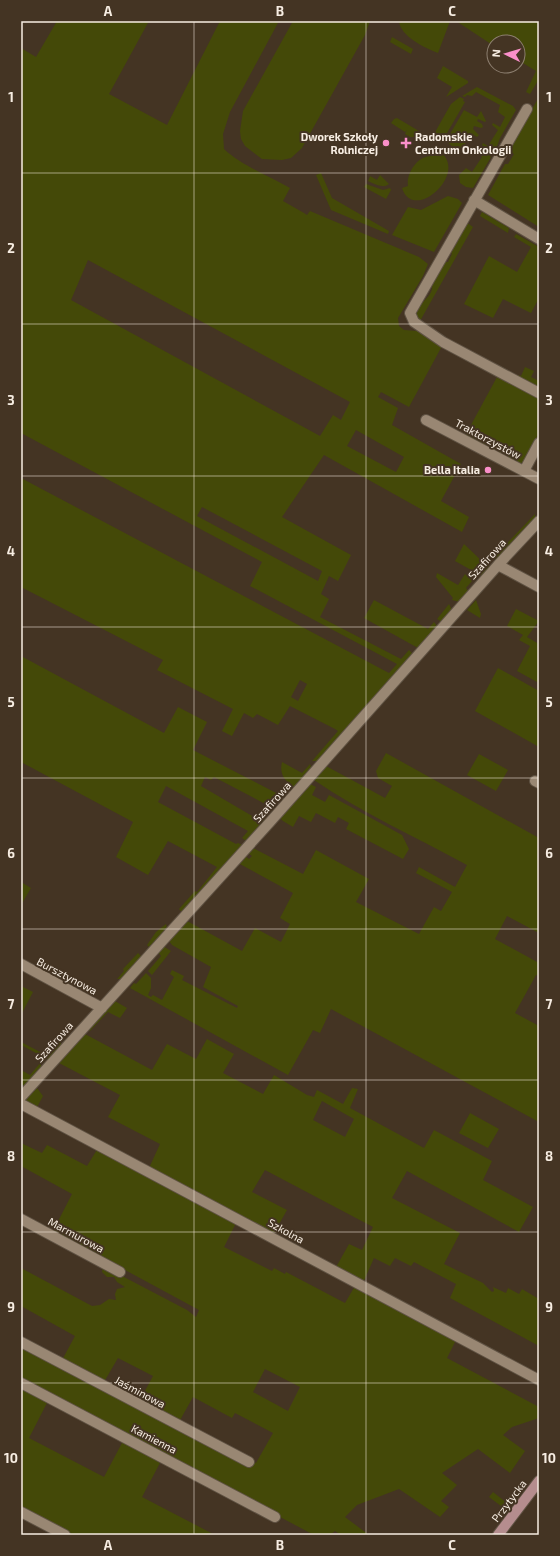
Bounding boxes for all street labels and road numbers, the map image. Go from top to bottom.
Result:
street label: Traktorzystów [453,416,523,461]
street label: Szafirowa [465,536,508,582]
street label: Szafirowa [250,779,293,825]
street label: Bursztynowa [35,954,100,997]
street label: Szafirowa [32,1019,75,1065]
street label: Marmurowa [46,1214,106,1255]
street label: Szkolna [266,1215,307,1246]
street label: Jaśminowa [113,1373,168,1410]
street label: Kamienna [129,1421,179,1456]
street label: Przytycka [489,1477,529,1524]

